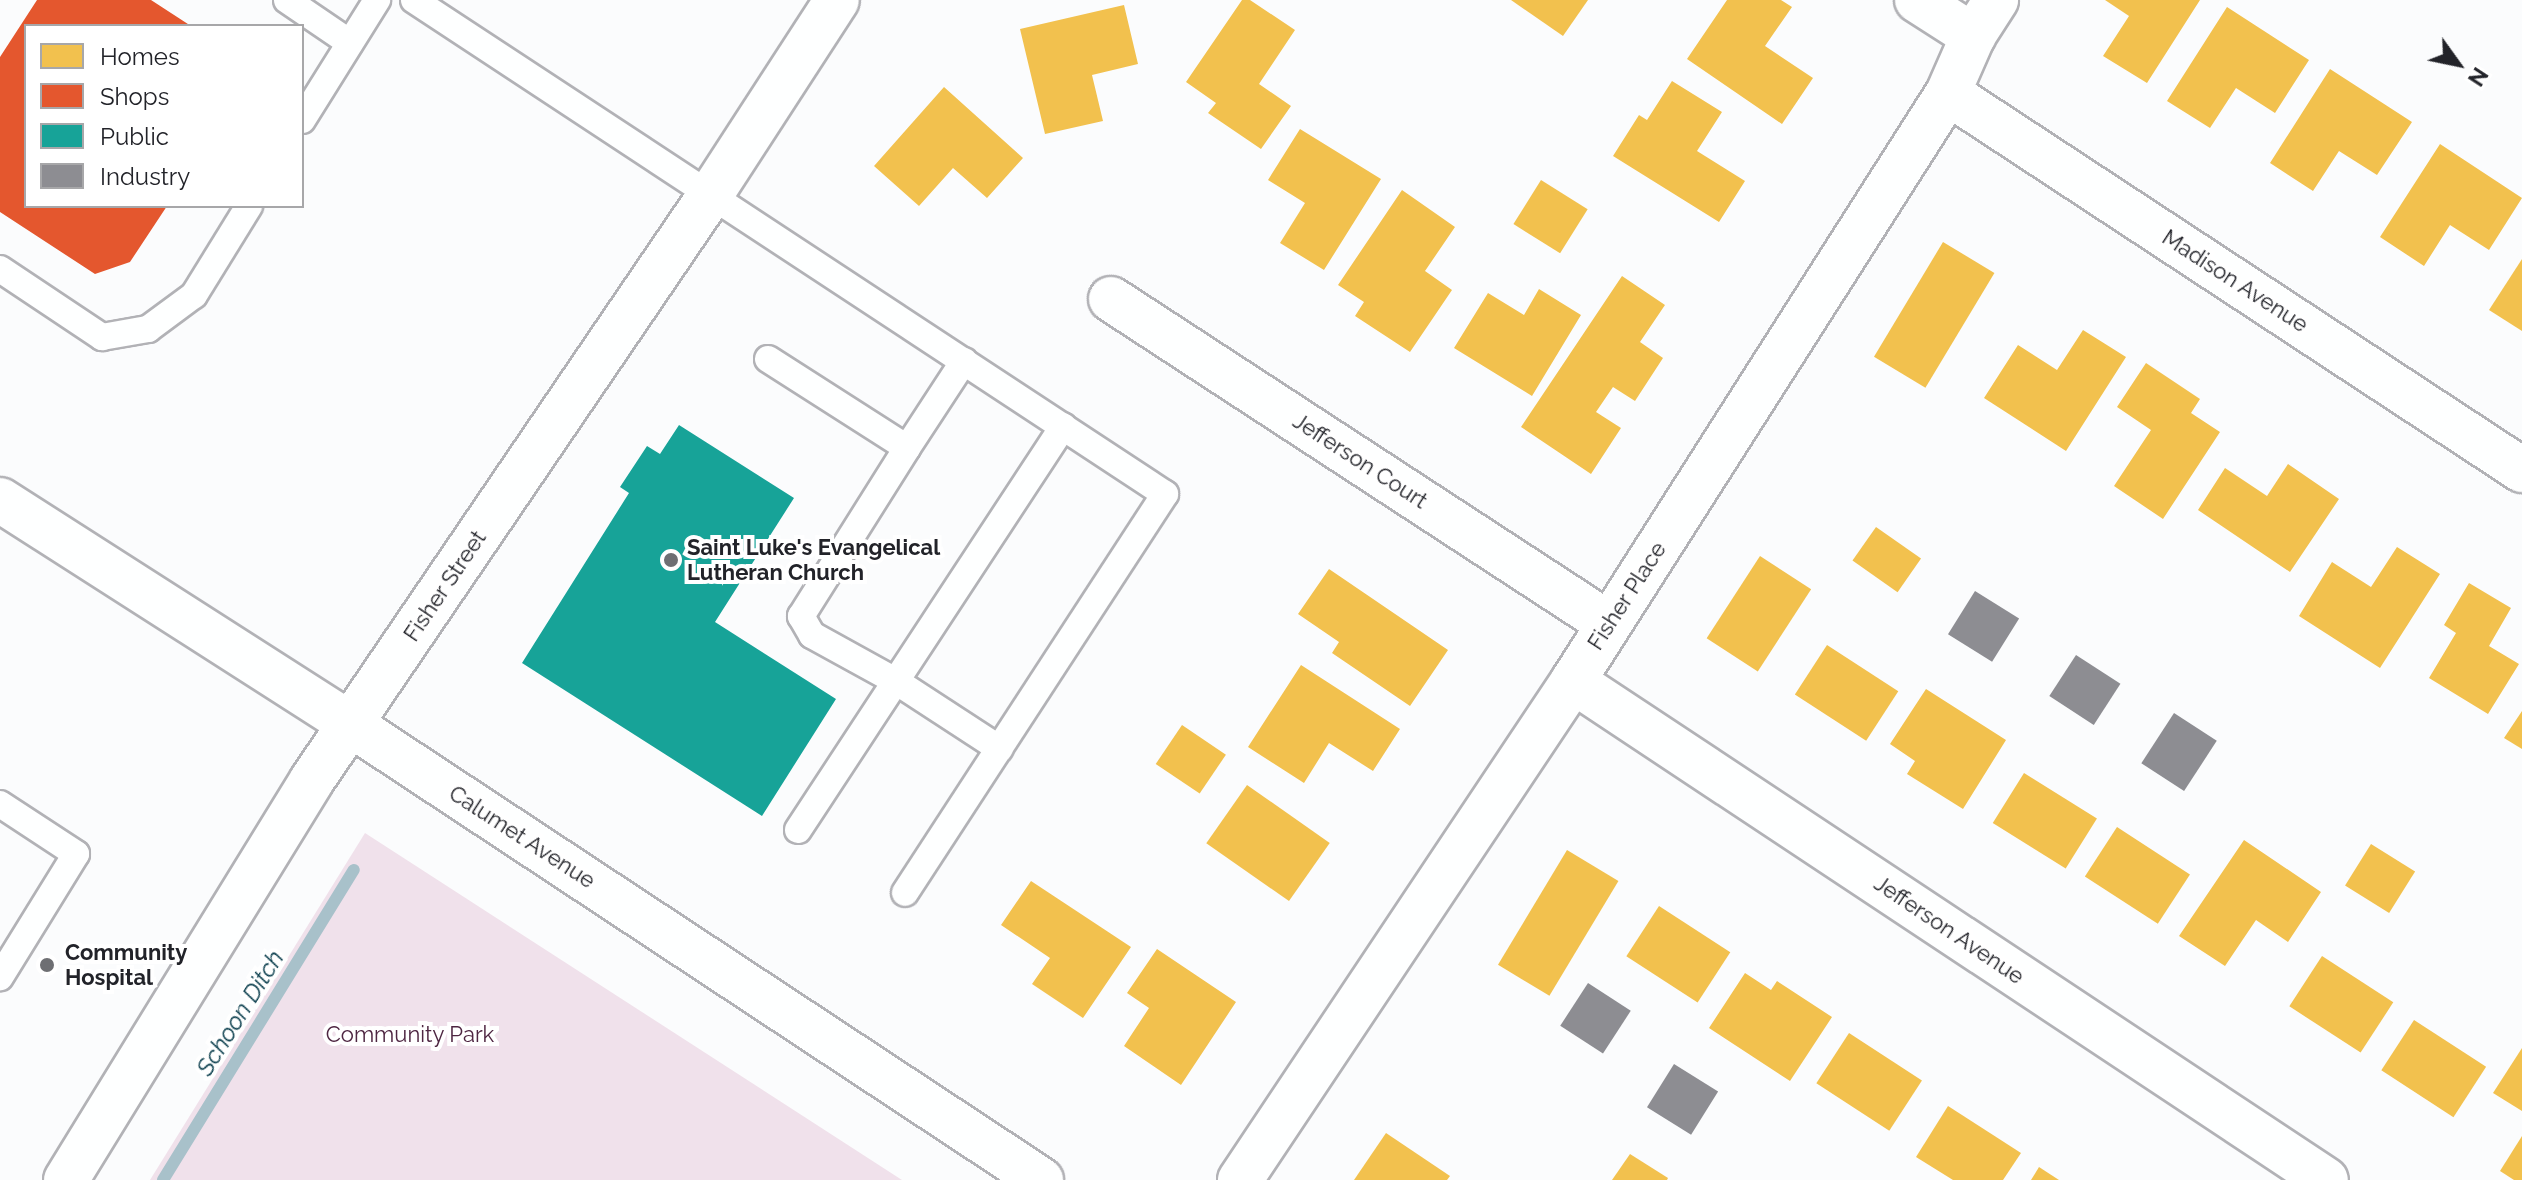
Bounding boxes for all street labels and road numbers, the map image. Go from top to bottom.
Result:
street label: Madison Avenue [2157,224,2313,338]
street label: Jefferson Court [1288,408,1432,514]
street label: Fisher Street [398,525,492,647]
street label: Fisher Place [1582,537,1672,655]
street label: Calumet Avenue [444,780,600,894]
street label: Jefferson Avenue [1869,870,2029,990]

